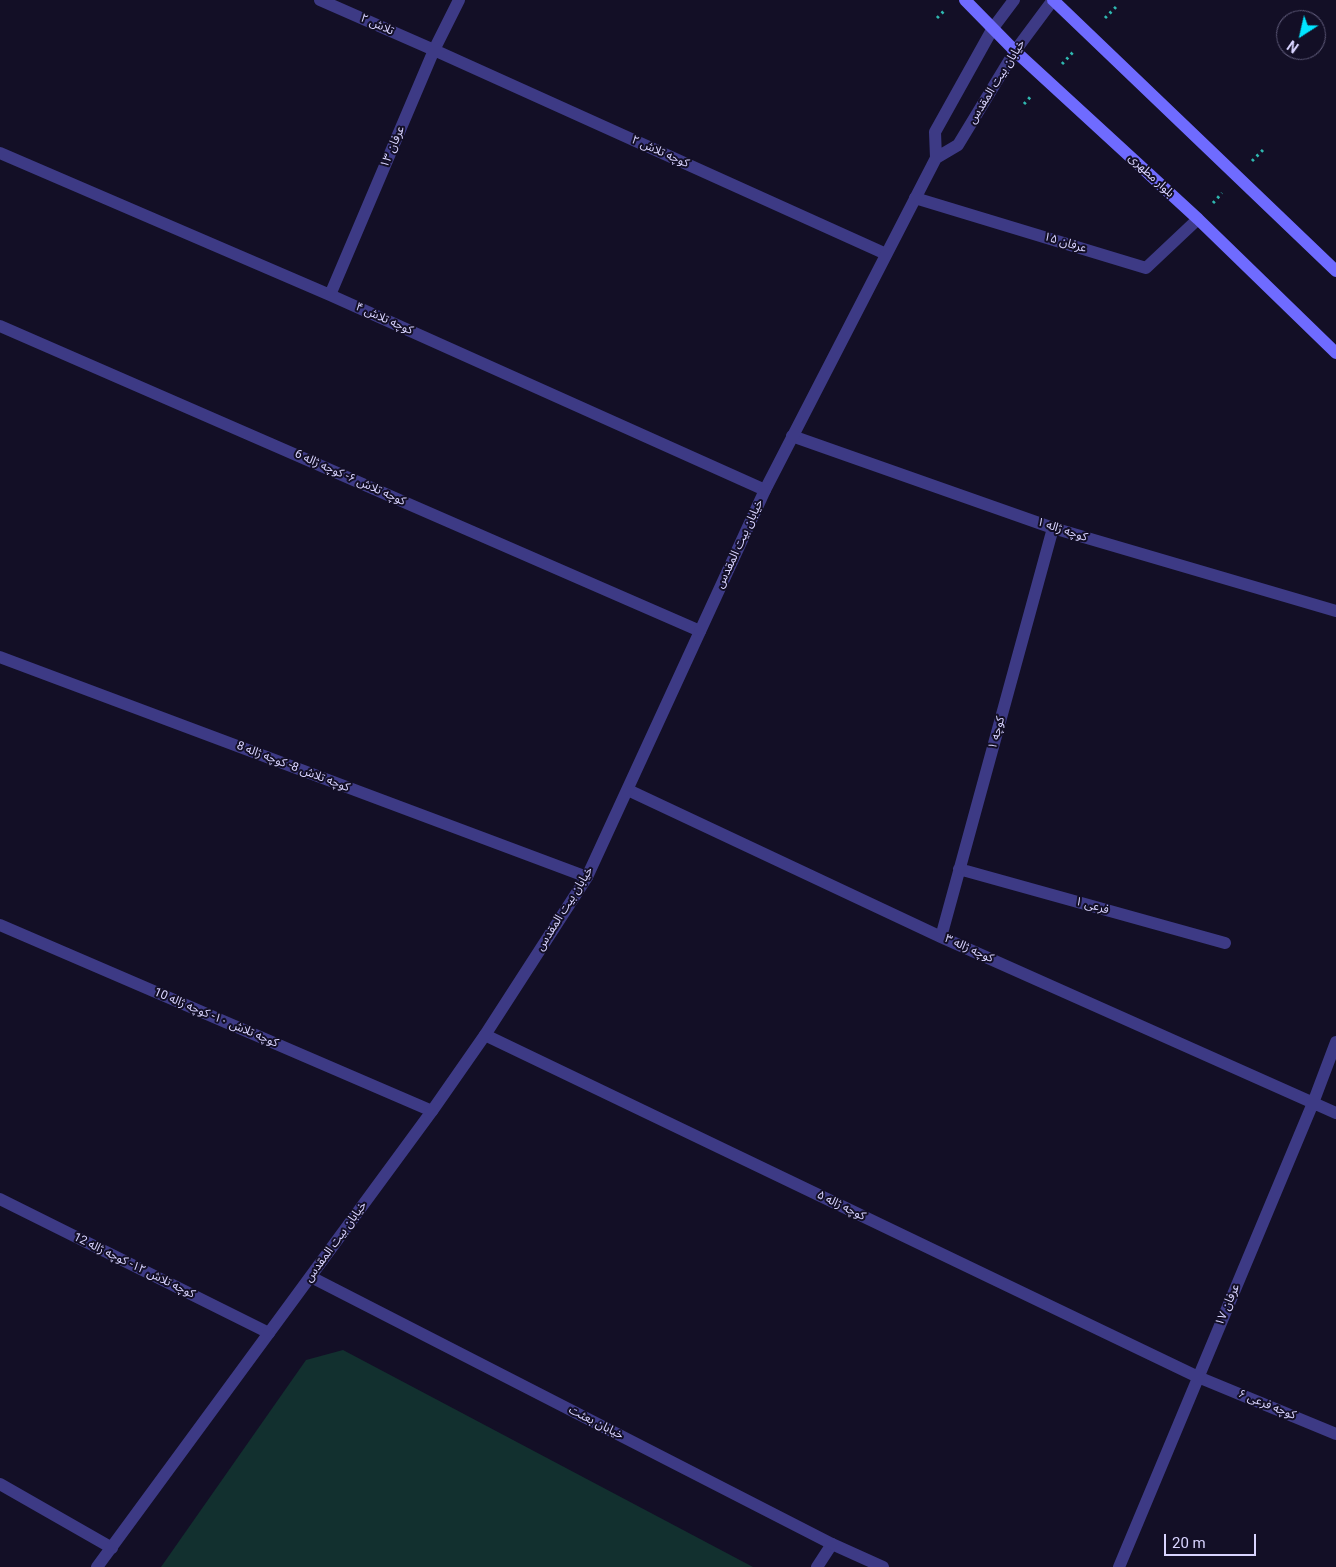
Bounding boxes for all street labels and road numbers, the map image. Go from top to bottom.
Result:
street label: تلاش ۲ [358,11,396,39]
street label: خیابان بیت المقدس [965,37,1029,127]
street label: عرفان ۱۳ [378,124,408,170]
street label: کوچه تلاش ۲ [629,133,691,171]
street label: بلوار مطهری [1125,151,1177,201]
street label: عرفان ۱۵ [1042,230,1088,256]
street label: کوچه تلاش ۴ [353,300,415,338]
street label: کوچه تلاش ۶- کوچه ژاله 6 [292,447,408,509]
street label: خیابان بیت المقدس [713,497,767,591]
street label: کوچه ژاله ۱ [1035,515,1089,545]
street label: کوچه ۱ [986,715,1008,751]
street label: کوچه تلاش 8- کوچه ژاله 8 [234,739,352,795]
street label: خیابان بیت المقدس [533,864,597,954]
street label: فرعی ۱ [1073,894,1111,918]
street label: کوچه ژاله ۳ [942,932,996,966]
street label: کوچه تلاش ۱۰- کوچه ژاله 10 [152,985,280,1051]
street label: کوچه ژاله ۵ [814,1188,868,1224]
street label: خیابان بیت المقدس [302,1199,370,1285]
street label: کوچه تلاش ۱۲- کوچه ژاله 12 [71,1230,197,1302]
street label: عرفان ۱۷ [1213,1282,1243,1328]
street label: کوچه فرعی ۶ [1236,1387,1298,1423]
street label: خیابان بعثت [566,1403,626,1443]

